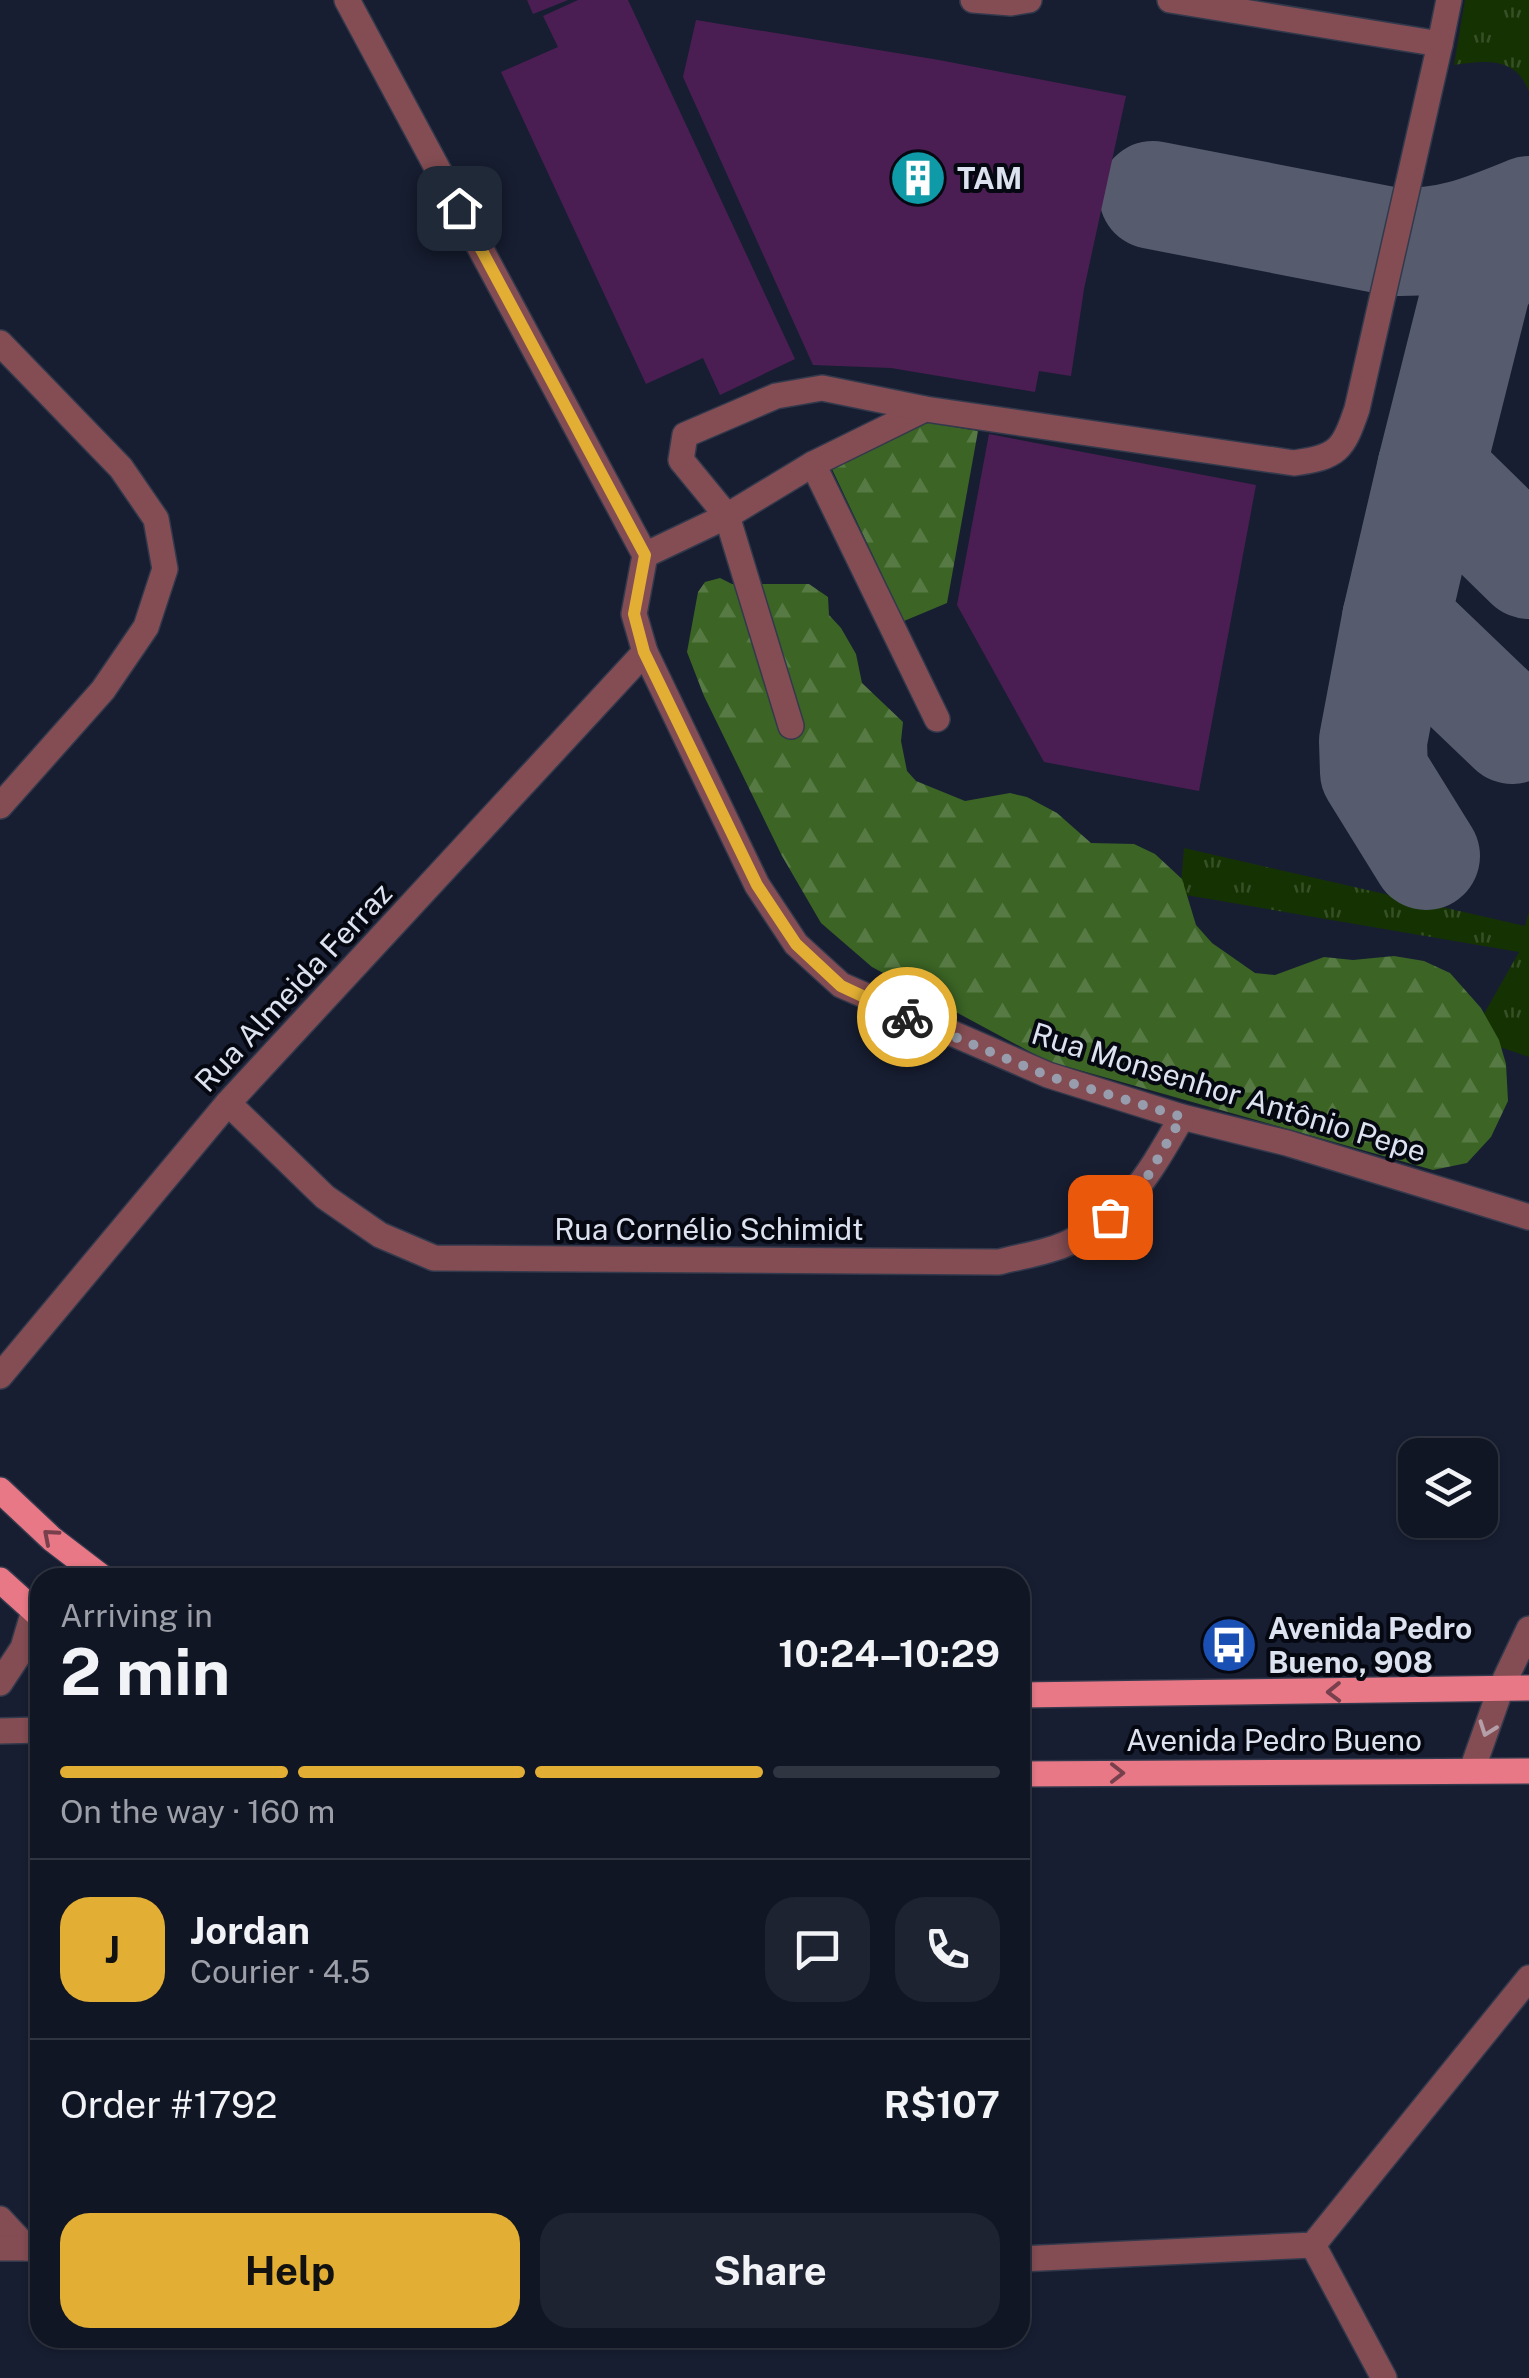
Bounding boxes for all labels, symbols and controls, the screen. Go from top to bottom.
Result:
building icon: TAM [888,148,948,208]
place label: TAM [957,160,1022,196]
pin [417,166,502,251]
icon: home [432,181,487,236]
street label: Rua Almeida Ferraz [187,875,399,1099]
courier [857,967,957,1067]
icon: bike [880,990,935,1045]
street label: Rua Monsenhor Antônio Pepe [1028,1015,1430,1169]
pin [1068,1175,1153,1260]
icon: bag [1083,1190,1138,1245]
street label: Rua Cornélio Schimidt [554,1211,864,1247]
map controls [1398,1438,1498,1538]
button: layers [1398,1438,1498,1538]
one-way arrow [43,1529,62,1547]
text: Arriving in [60,1597,213,1634]
place label: Avenida Pedro Bueno, 908 [1268,1610,1472,1680]
bus stop icon: Avenida Pedro Bueno, 908 [1199,1615,1259,1675]
text: 10:24–10:29 [778,1631,1000,1676]
text: 2 min [60,1633,230,1710]
one-way arrow [1325,1681,1340,1703]
one-way arrow [1478,1719,1499,1736]
street label: Avenida Pedro Bueno [1126,1722,1422,1758]
one-way arrow [1110,1763,1126,1784]
text: On the way · 160 m [60,1793,335,1830]
button: chat [765,1897,870,2002]
button: phone [895,1897,1000,2002]
text: Jordan [190,1908,310,1953]
text: J [105,1927,120,1972]
text: Courier · 4.5 [190,1953,370,1990]
text: Order #1792 [60,2082,277,2127]
text: R$107 [884,2082,1000,2127]
button: Help [60,2213,520,2328]
button: Share [540,2213,1000,2328]

